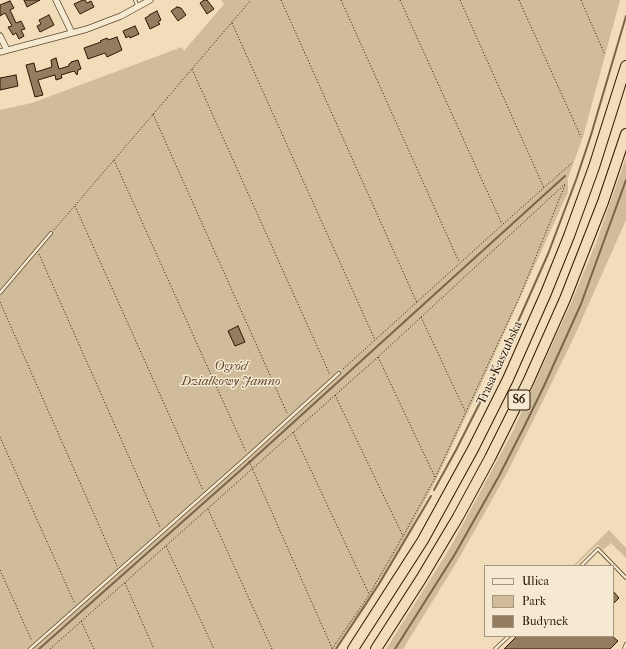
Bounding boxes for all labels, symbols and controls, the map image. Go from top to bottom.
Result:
street label: Trasa Kaszubska [474,319,526,407]
park label: Ogród Działkowy Jamno [182,359,280,390]
road number: S6 [508,390,530,410]
legend [484,565,614,637]
text: Ulica [522,574,549,588]
text: Park [522,594,546,608]
text: Budynek [522,614,568,628]

